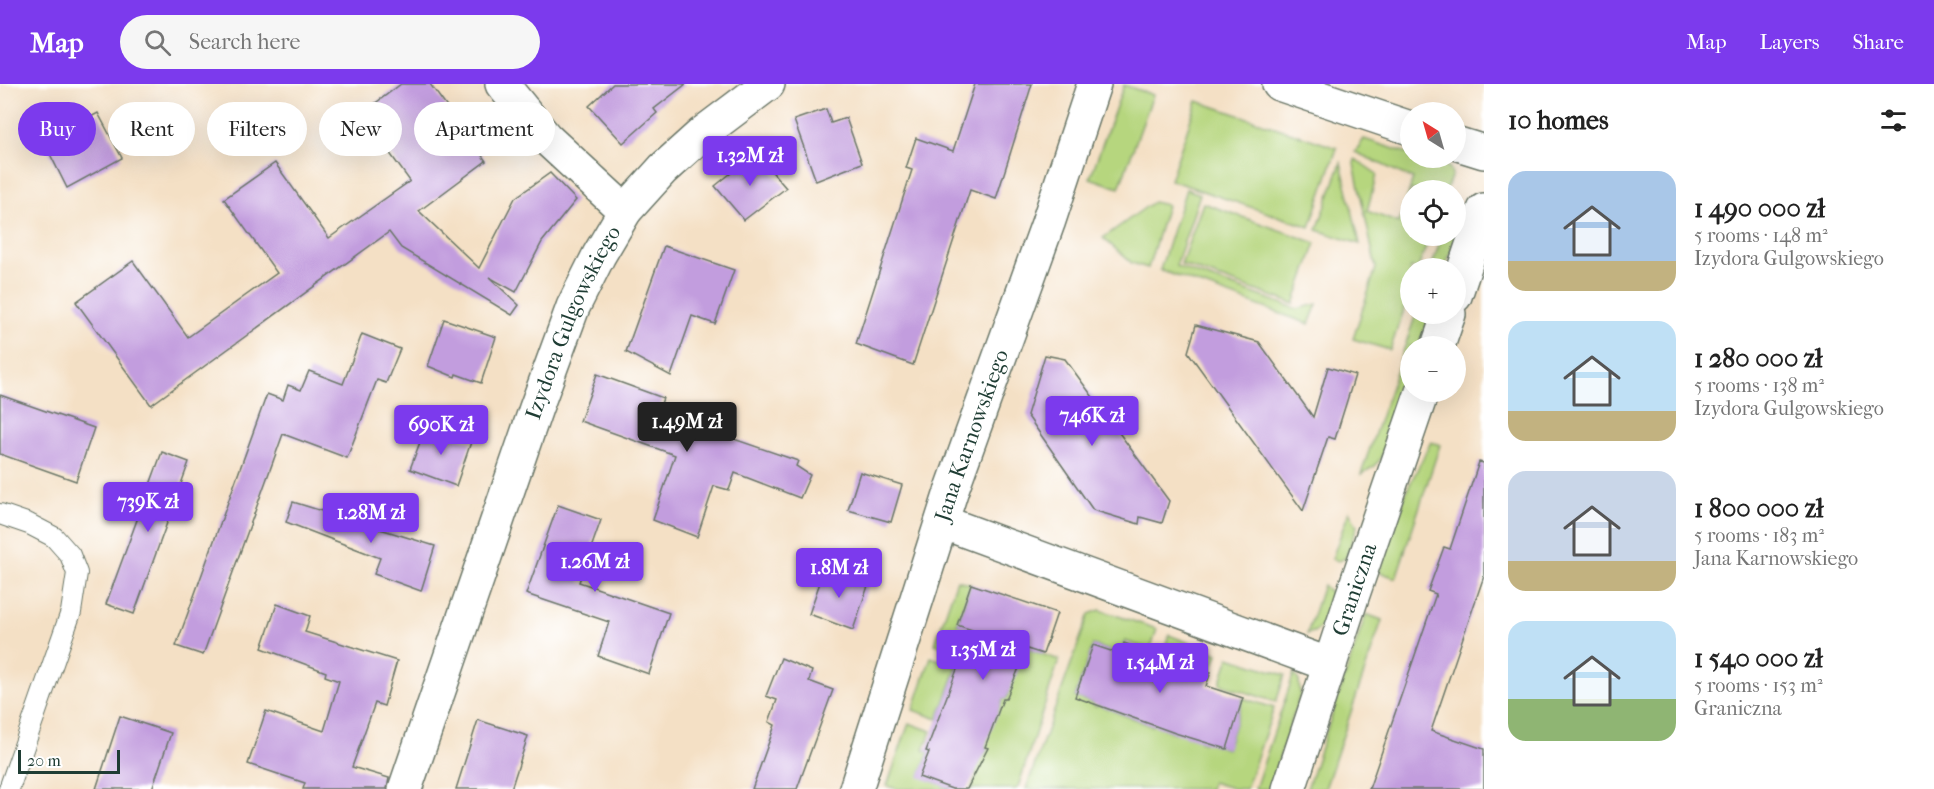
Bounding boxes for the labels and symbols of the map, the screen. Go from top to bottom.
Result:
north arrow [1400,102,1466,168]
pin: 1.32M zł [688,136,812,187]
street label: Izydora Gulgowskiego [520,221,626,423]
street label: Jana Karnowskiego [929,346,1014,527]
pin: 746K zł [1037,396,1147,447]
pin: 1.49M zł [625,402,749,453]
pin: 690K zł [386,405,496,456]
pin: 739K zł [93,482,203,533]
pin: 1.28M zł [309,493,433,544]
street label: Graniczna [1327,539,1383,639]
pin: 1.26M zł [533,542,657,593]
pin: 1.8M zł [784,548,894,599]
pin: 1.35M zł [921,630,1045,681]
pin: 1.54M zł [1098,643,1222,694]
scale bar [18,747,120,774]

